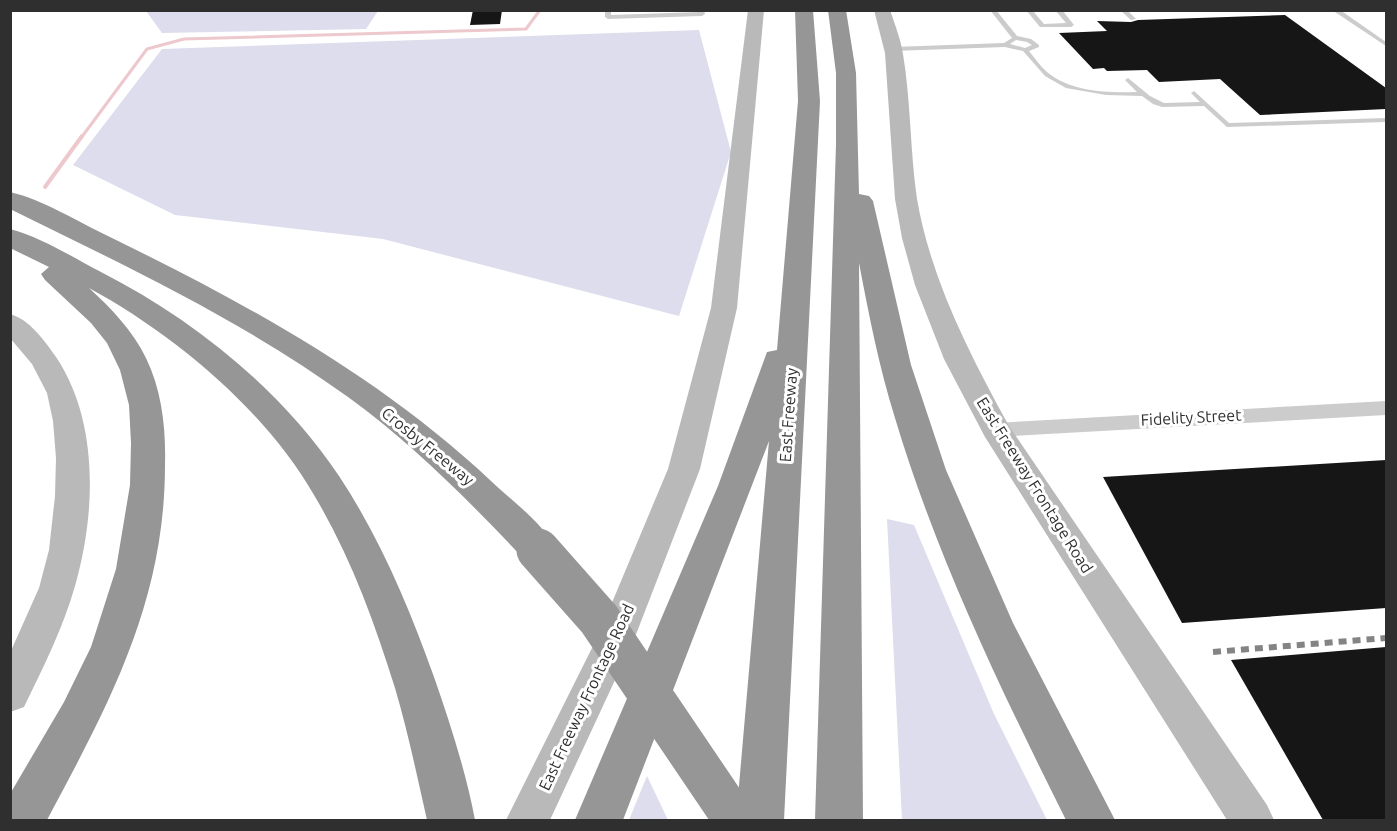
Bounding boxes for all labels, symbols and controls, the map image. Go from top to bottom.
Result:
street label: East Freeway [776,367,800,463]
street label: East Freeway Frontage Road [973,394,1097,576]
street label: Crosby Freeway [378,403,478,489]
street label: Fidelity Street [1140,405,1243,429]
street label: East Freeway Frontage Road [535,601,637,793]

